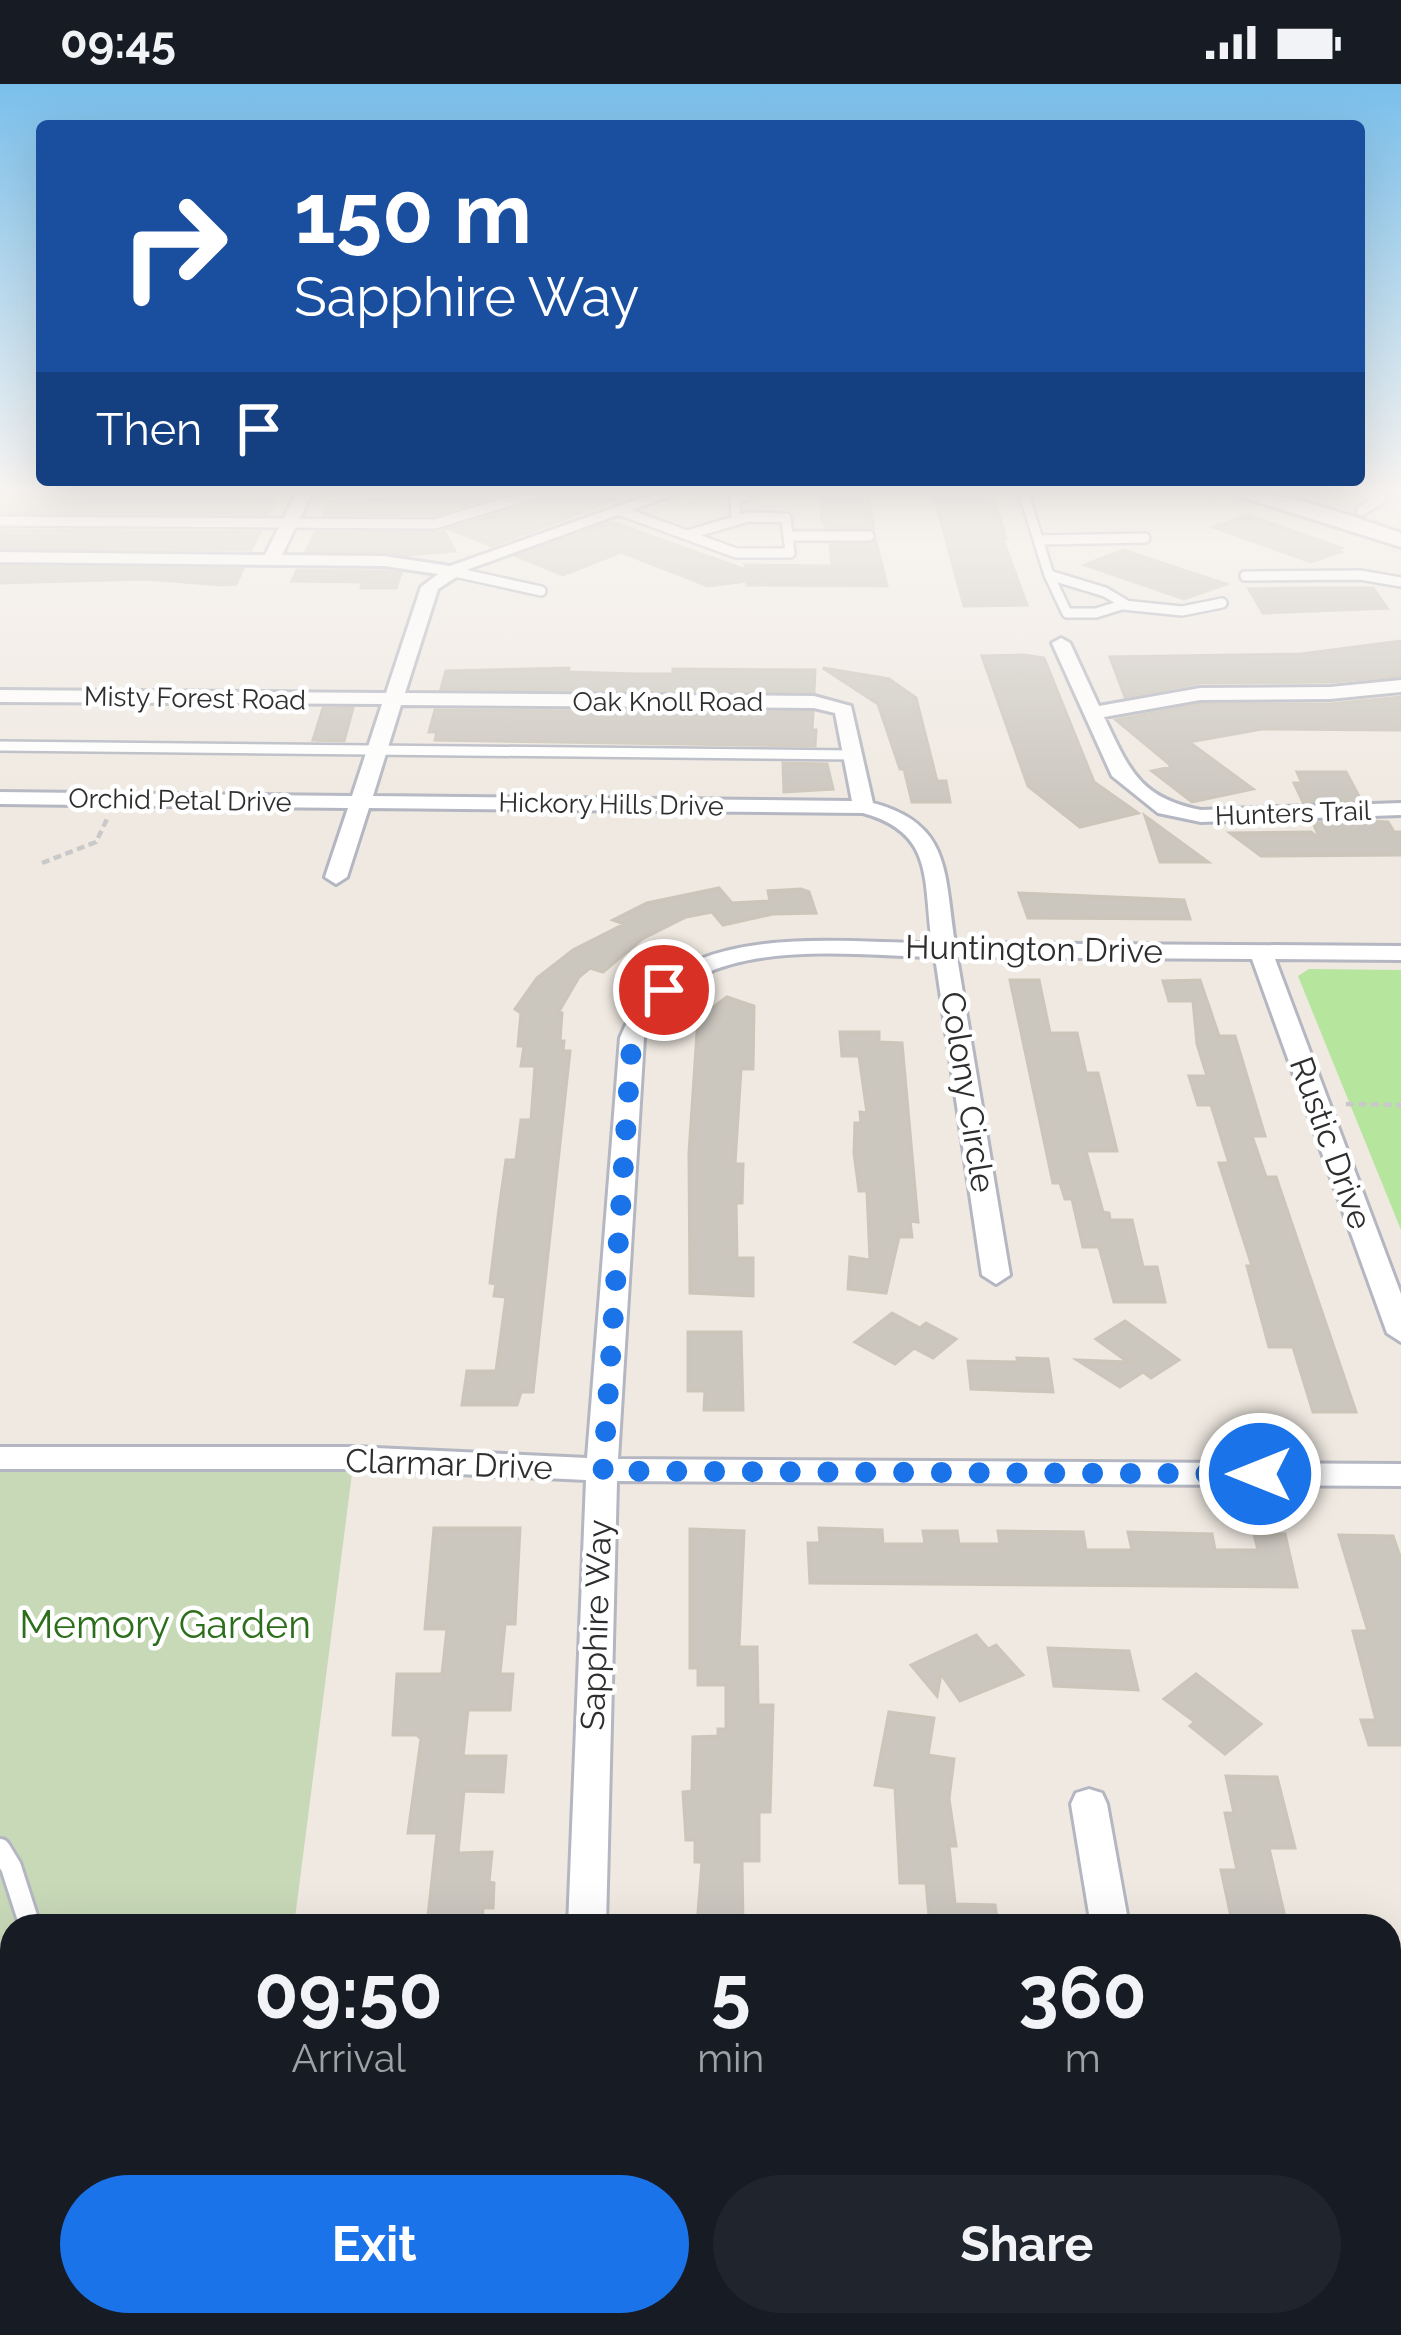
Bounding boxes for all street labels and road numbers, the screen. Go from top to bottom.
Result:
street label: Misty Forest Road [84,681,306,715]
street label: Oak Knoll Road [573,686,763,717]
street label: Orchid Petal Drive [68,783,292,817]
street label: Hickory Hills Drive [498,787,724,821]
street label: Hunters Trail [1214,795,1372,831]
street label: Huntington Drive [905,927,1163,971]
street label: Colony Circle [933,989,1003,1195]
street label: Rustic Drive [1282,1052,1380,1234]
street label: Clarmar Drive [345,1441,553,1487]
street label: Sapphire Way [573,1519,619,1731]

